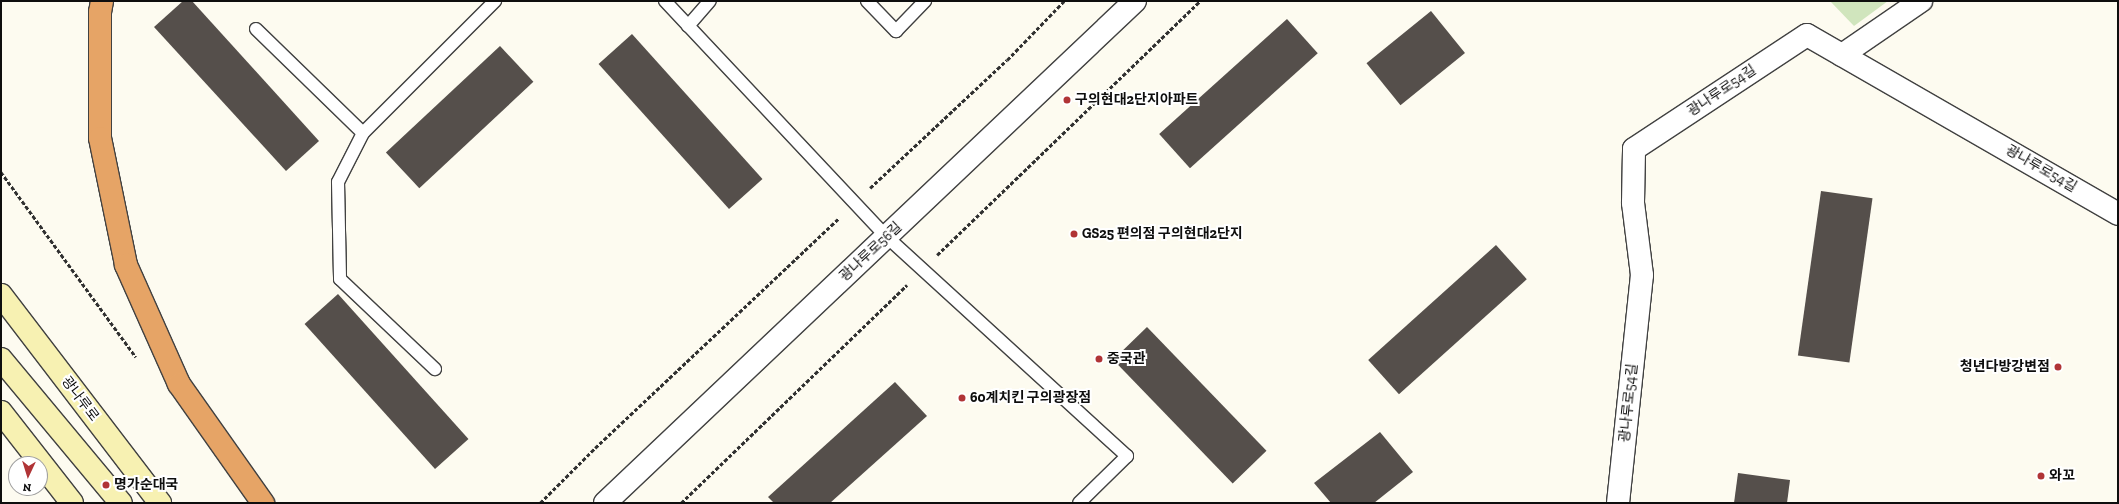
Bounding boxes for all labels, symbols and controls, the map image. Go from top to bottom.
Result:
street label: 광나루로54길 [1685,62,1759,120]
place label: 구의현대2단지아파트 [1075,92,1198,108]
marker: 구의현대2단지아파트 [1062,95,1072,105]
street label: 광나루로54길 [2003,142,2079,196]
street label: 광나루로56길 [836,219,906,285]
place label: GS25 편의점 구의현대2단지 [1082,226,1243,242]
marker: GS25 편의점 구의현대2단지 [1069,229,1079,239]
place label: 중국관 [1107,351,1146,367]
marker: 중국관 [1094,354,1104,364]
place label: 청년다방강변점 [1960,359,2050,375]
marker: 청년다방강변점 [2053,362,2063,372]
street label: 광나루로54길 [1617,363,1641,443]
street label: 광나루로 [58,373,102,425]
place label: 60계치킨 구의광장점 [970,390,1091,406]
marker: 60계치킨 구의광장점 [957,393,967,403]
north arrow [8,456,48,496]
place label: 와꼬 [2049,468,2075,484]
marker: 와꼬 [2036,471,2046,481]
place label: 명가순대국 [114,477,178,493]
marker: 명가순대국 [101,480,111,490]
text: N [23,481,32,494]

